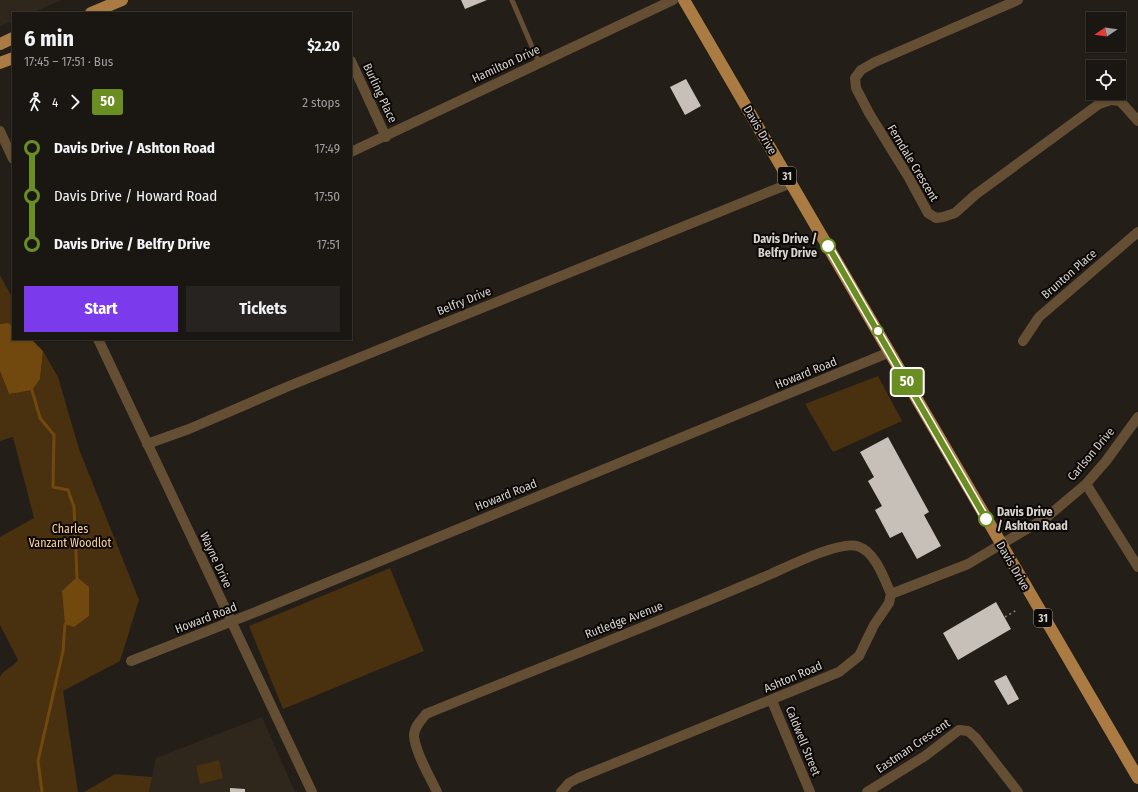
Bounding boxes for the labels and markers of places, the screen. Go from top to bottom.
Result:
place label: Davis Drive / Belfry Drive [753,232,817,260]
marker: Davis Drive / Belfry Drive [820,238,836,254]
unlabelled marker [872,325,884,337]
place label: Davis Drive / Ashton Road [997,505,1068,533]
marker: Davis Drive / Ashton Road [978,511,994,527]

